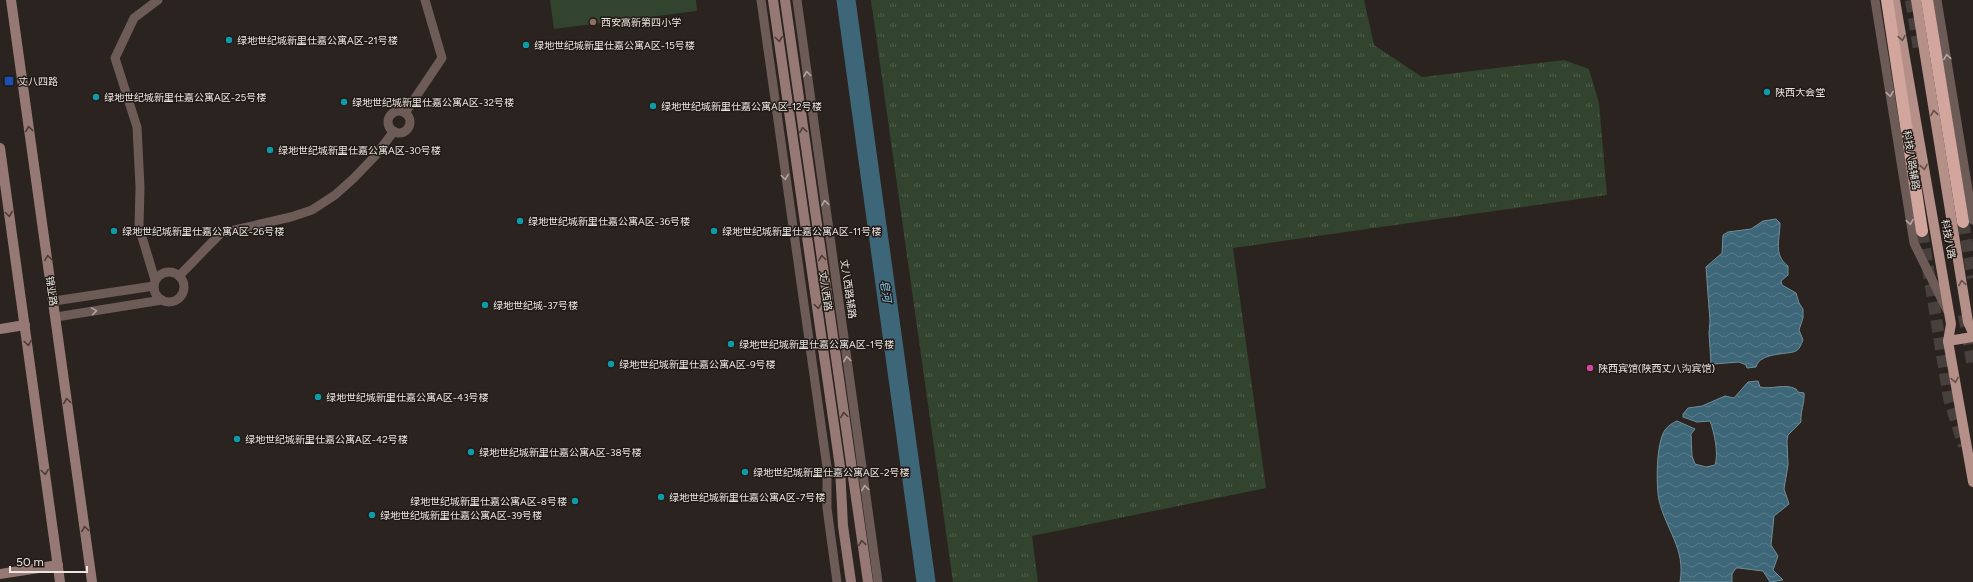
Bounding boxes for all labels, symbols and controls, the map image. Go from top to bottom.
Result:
place label: 西安高新第四小学 [601,16,681,29]
marker: 西安高新第四小学 [588,17,598,27]
place label: 绿地世纪城新里仕嘉公寓A区-21号楼 [237,34,398,47]
marker: 绿地世纪城新里仕嘉公寓A区-21号楼 [224,35,234,45]
one-way arrow [1897,35,1906,42]
one-way arrow [774,36,783,42]
place label: 绿地世纪城新里仕嘉公寓A区-15号楼 [534,39,695,52]
marker: 绿地世纪城新里仕嘉公寓A区-15号楼 [521,40,531,50]
one-way arrow [1943,54,1952,60]
one-way arrow [803,71,812,77]
marker: 丈八四路 [3,75,15,87]
place label: 丈八四路 [18,75,58,88]
place label: 陕西大会堂 [1775,86,1825,99]
marker: 陕西大会堂 [1762,87,1772,97]
place label: 绿地世纪城新里仕嘉公寓A区-25号楼 [104,91,266,104]
one-way arrow [1885,91,1894,97]
marker: 绿地世纪城新里仕嘉公寓A区-25号楼 [91,92,101,102]
place label: 绿地世纪城新里仕嘉公寓A区-32号楼 [352,96,514,109]
marker: 绿地世纪城新里仕嘉公寓A区-32号楼 [339,97,349,107]
place label: 绿地世纪城新里仕嘉公寓A区-12号楼 [661,100,822,113]
marker: 绿地世纪城新里仕嘉公寓A区-12号楼 [648,101,658,111]
one-way arrow [1931,110,1939,116]
one-way arrow [25,126,34,132]
one-way arrow [799,126,808,133]
street label: 科技八路辅路 [1900,129,1923,191]
place label: 绿地世纪城新里仕嘉公寓A区-30号楼 [278,144,441,157]
marker: 绿地世纪城新里仕嘉公寓A区-30号楼 [265,145,275,155]
one-way arrow [1919,163,1928,170]
one-way arrow [780,174,789,180]
one-way arrow [821,200,830,206]
one-way arrow [4,211,13,218]
place label: 绿地世纪城新里仕嘉公寓A区-36号楼 [528,215,690,228]
marker: 绿地世纪城新里仕嘉公寓A区-36号楼 [515,216,525,226]
street label: 科技八路 [1939,218,1958,260]
one-way arrow [1905,219,1914,225]
place label: 绿地世纪城新里仕嘉公寓A区-26号楼 [122,225,284,238]
place label: 绿地世纪城新里仕嘉公寓A区-11号楼 [722,225,881,238]
marker: 绿地世纪城新里仕嘉公寓A区-26号楼 [109,226,119,236]
marker: 绿地世纪城新里仕嘉公寓A区-11号楼 [709,226,719,236]
one-way arrow [44,255,53,261]
one-way arrow [818,255,827,261]
street label: 丈八西路辅路 [838,258,859,320]
street label: 丈八西路 [816,270,835,312]
street label: 锦业路 [43,275,60,307]
water label: 皂河 [878,279,894,305]
one-way arrow [1958,280,1967,286]
place label: 绿地世纪城-37号楼 [493,299,578,312]
marker: 绿地世纪城-37号楼 [480,300,490,310]
one-way arrow [813,303,822,309]
one-way arrow [91,307,97,316]
place label: 绿地世纪城新里仕嘉公寓A区-1号楼 [739,338,894,351]
marker: 绿地世纪城新里仕嘉公寓A区-1号楼 [726,339,736,349]
one-way arrow [23,340,32,346]
one-way arrow [843,356,852,362]
place label: 绿地世纪城新里仕嘉公寓A区-9号楼 [619,358,776,371]
marker: 绿地世纪城新里仕嘉公寓A区-9号楼 [606,359,616,369]
place label: 陕西宾馆(陕西丈八沟宾馆) [1598,362,1715,375]
marker: 陕西宾馆(陕西丈八沟宾馆) [1585,363,1595,373]
one-way arrow [1950,377,1959,383]
place label: 绿地世纪城新里仕嘉公寓A区-43号楼 [326,391,489,404]
marker: 绿地世纪城新里仕嘉公寓A区-43号楼 [313,392,323,402]
one-way arrow [63,398,72,404]
one-way arrow [840,412,849,418]
place label: 绿地世纪城新里仕嘉公寓A区-42号楼 [245,433,408,446]
marker: 绿地世纪城新里仕嘉公寓A区-42号楼 [232,434,242,444]
place label: 绿地世纪城新里仕嘉公寓A区-38号楼 [479,446,642,459]
marker: 绿地世纪城新里仕嘉公寓A区-38号楼 [466,447,476,457]
place label: 绿地世纪城新里仕嘉公寓A区-2号楼 [753,466,910,479]
marker: 绿地世纪城新里仕嘉公寓A区-2号楼 [740,467,750,477]
one-way arrow [40,469,49,475]
one-way arrow [861,485,870,491]
place label: 绿地世纪城新里仕嘉公寓A区-7号楼 [669,491,825,504]
marker: 绿地世纪城新里仕嘉公寓A区-7号楼 [656,492,666,502]
place label: 绿地世纪城新里仕嘉公寓A区-8号楼 [410,495,567,508]
marker: 绿地世纪城新里仕嘉公寓A区-8号楼 [570,496,580,506]
place label: 绿地世纪城新里仕嘉公寓A区-39号楼 [380,509,542,522]
marker: 绿地世纪城新里仕嘉公寓A区-39号楼 [367,510,377,520]
one-way arrow [81,526,90,533]
one-way arrow [858,540,867,546]
scale bar [10,548,87,574]
text: 50 m [16,555,44,569]

